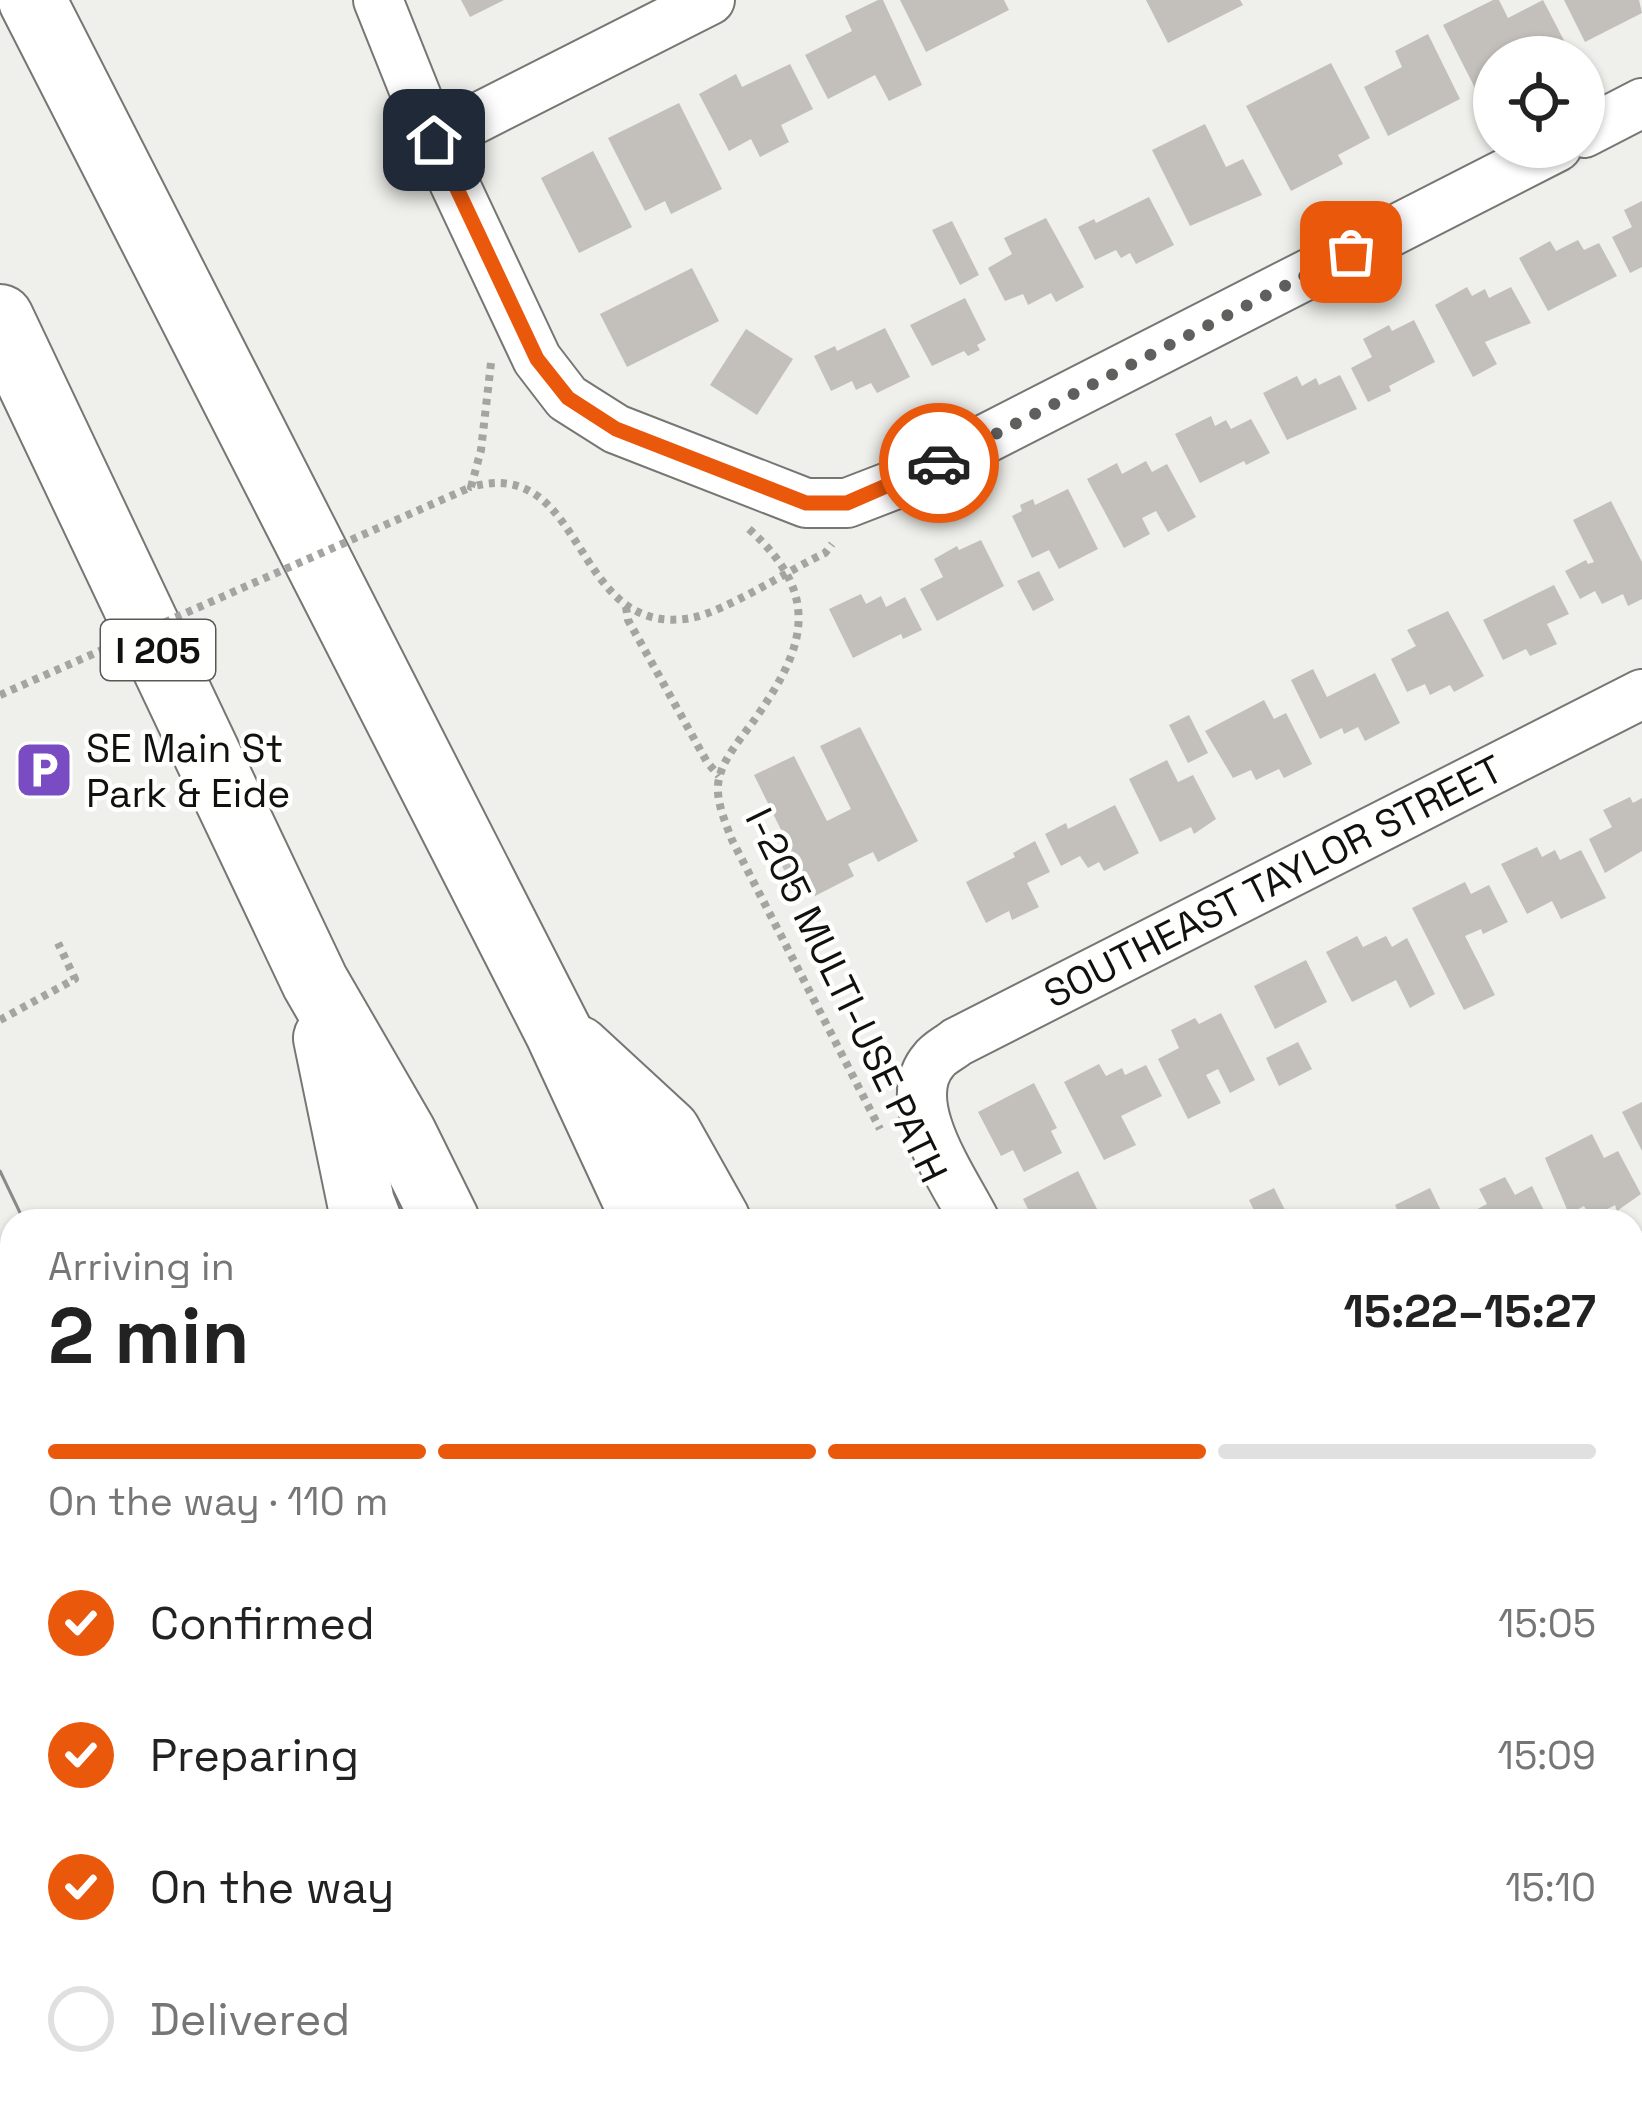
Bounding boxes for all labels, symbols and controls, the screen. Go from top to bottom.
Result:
map controls [1473,36,1605,168]
button: locate [1473,36,1605,168]
pin [383,89,485,191]
icon: home [401,107,467,173]
pin [1300,201,1402,303]
icon: bag [1318,219,1384,285]
courier [879,403,999,523]
icon: car [906,430,972,496]
road number: I 205 [101,620,215,680]
place label: SE Main St Park & Eide [86,724,290,818]
parking icon: SE Main St Park & Eide [13,739,75,801]
street label: SOUTHEAST TAYLOR STREET [1036,744,1511,1019]
street label: I-205 MULTI-USE PATH [735,800,958,1190]
text: Arriving in [48,1242,235,1291]
text: 15:22–15:27 [1344,1283,1596,1340]
text: 2 min [48,1286,250,1386]
text: On the way · 110 m [48,1477,388,1526]
icon: check [48,1590,114,1656]
text: Confirmed [150,1595,375,1652]
text: 15:05 [1498,1599,1596,1648]
icon: check [48,1722,114,1788]
text: Preparing [150,1727,359,1784]
text: 15:09 [1498,1731,1596,1780]
icon: check [48,1854,114,1920]
text: On the way [150,1859,394,1916]
text: 15:10 [1505,1863,1596,1912]
text: Delivered [150,1991,350,2048]

